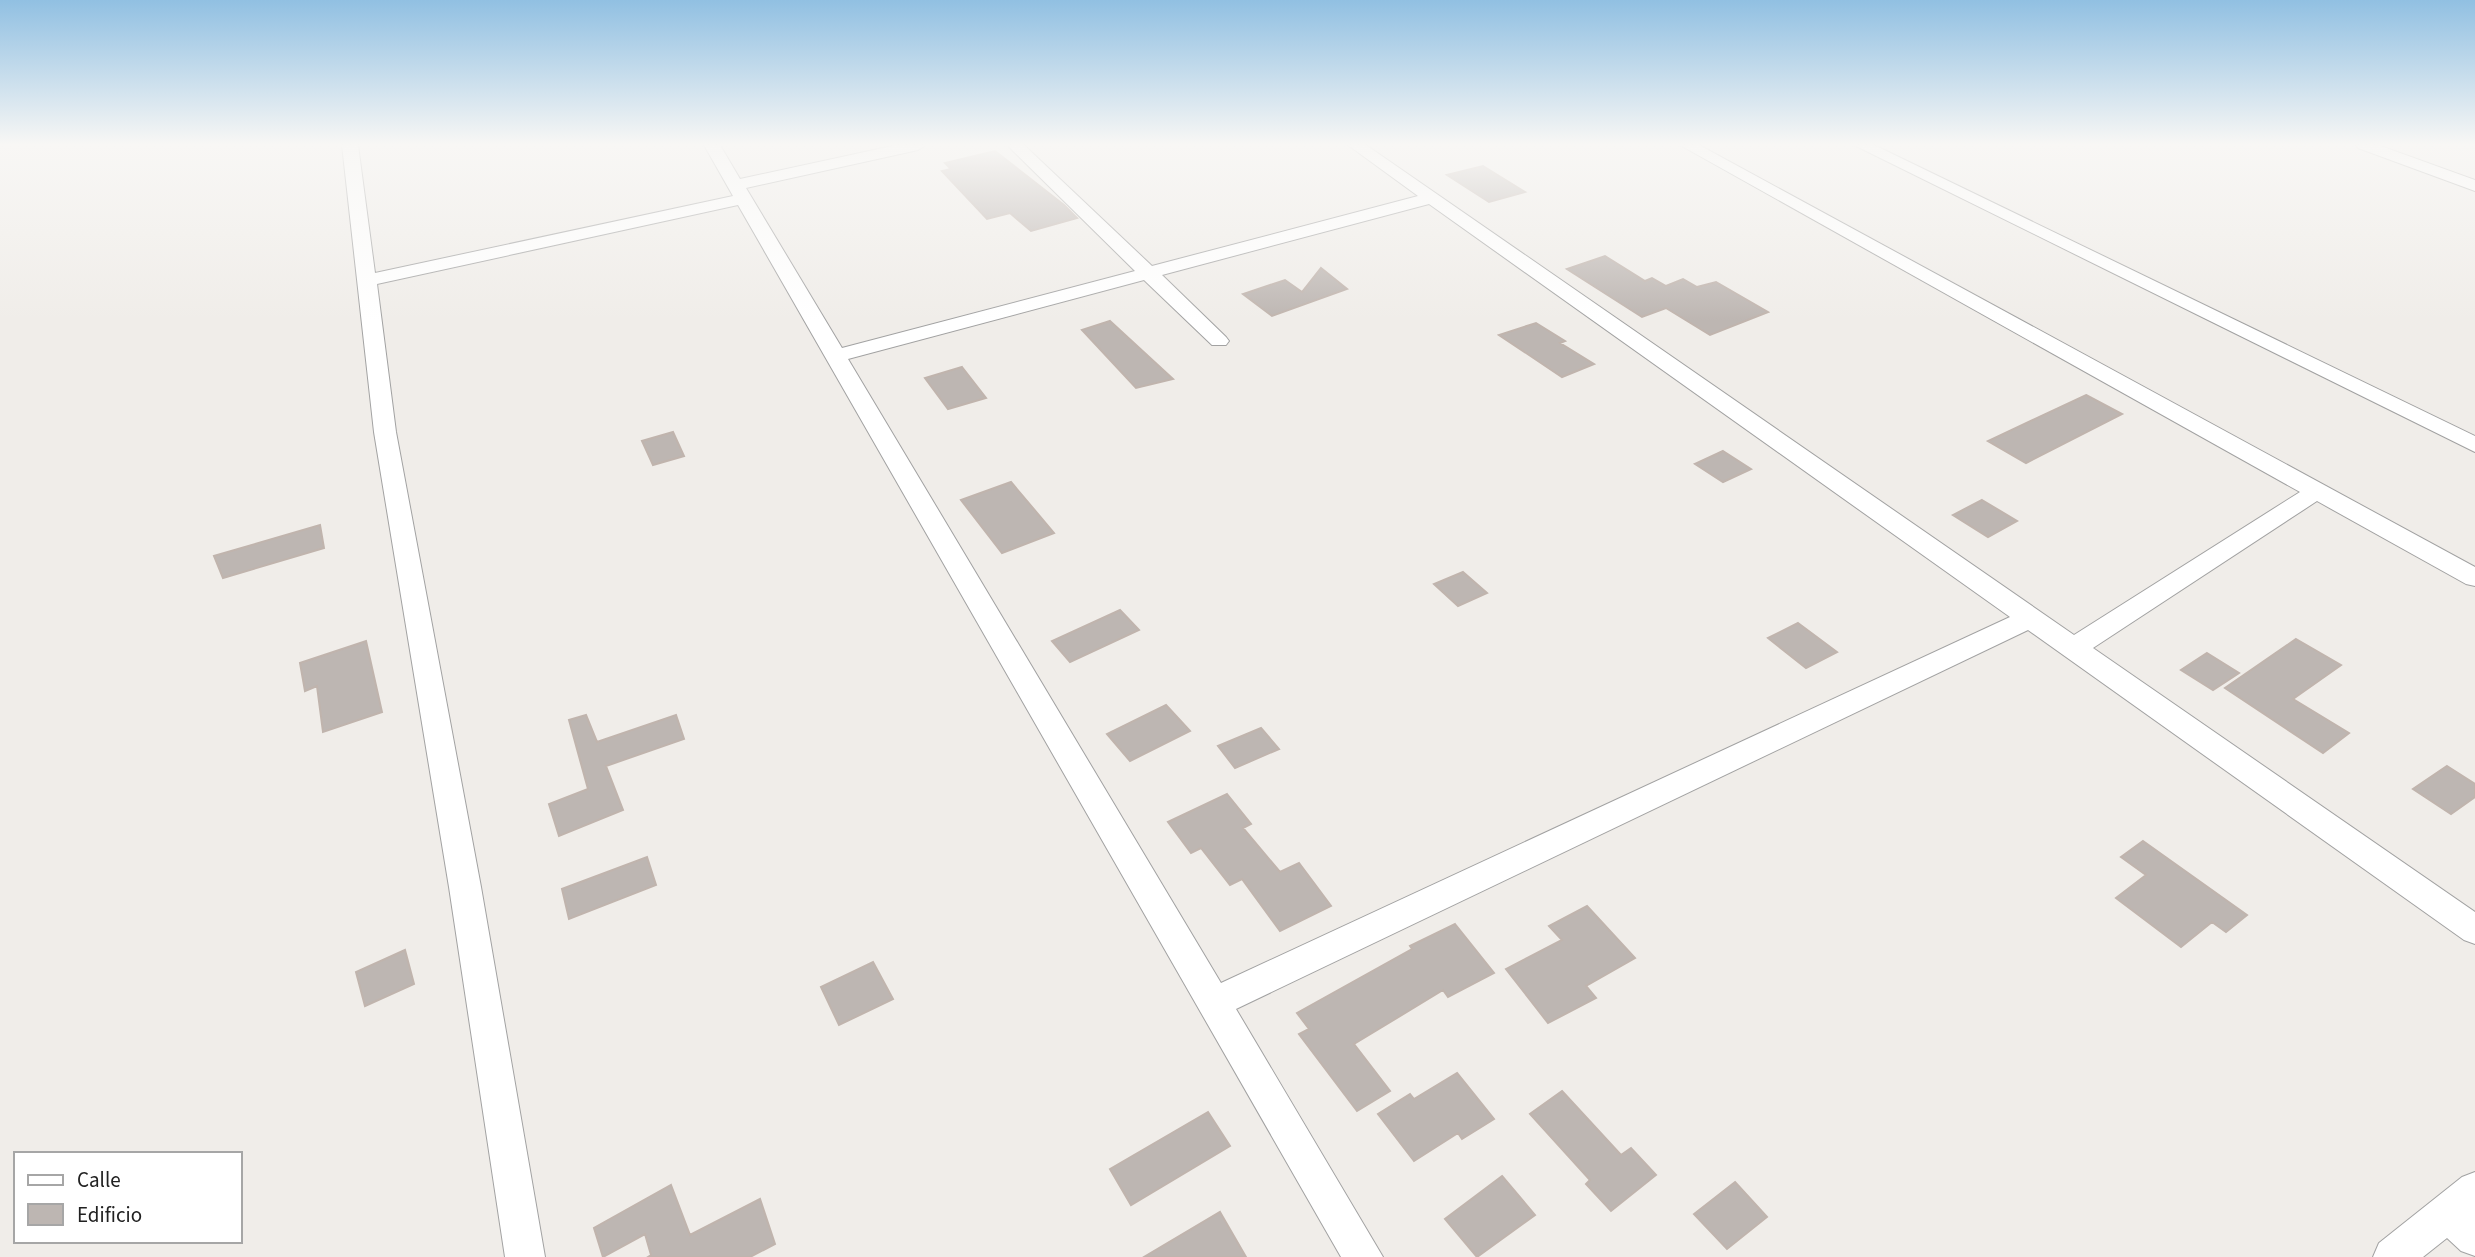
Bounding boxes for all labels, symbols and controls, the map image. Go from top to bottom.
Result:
legend [14,1152,242,1243]
text: Calle [77,1165,121,1195]
text: Edificio [77,1200,142,1230]

